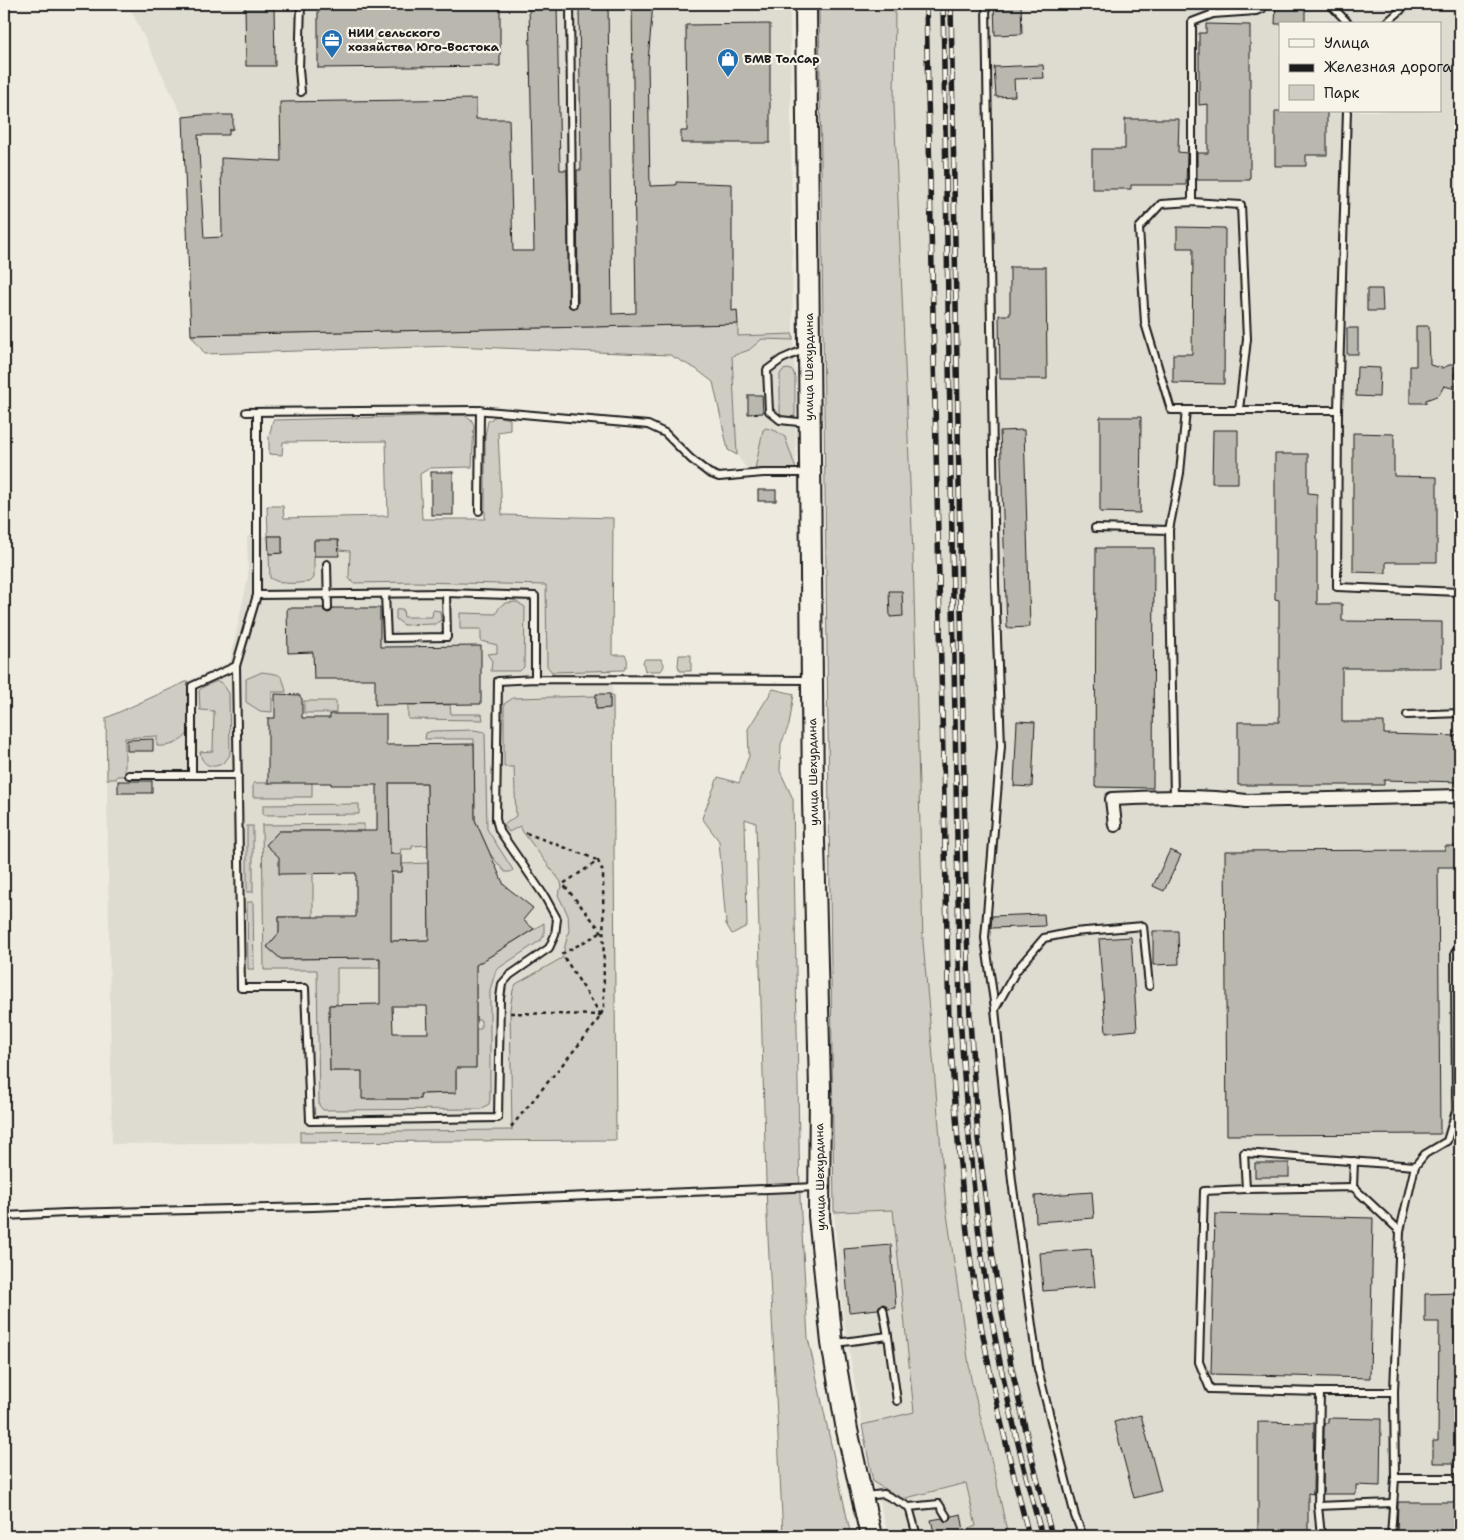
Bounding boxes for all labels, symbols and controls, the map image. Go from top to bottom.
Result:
legend [1279,22,1442,112]
place label: НИИ сельского хозяйства Юго-Востока [348,25,500,55]
office icon: НИИ сельского хозяйства Юго-Востока [320,28,344,59]
text: Улица [1324,33,1370,53]
shop icon: БМВ ТолСар [716,47,740,78]
place label: БМВ ТолСар [744,51,819,67]
text: Железная дорога [1324,57,1452,77]
text: Парк [1324,83,1360,103]
street label: улица Шехурдина [801,313,817,421]
street label: улица Шехурдина [804,717,822,826]
street label: улица Шехурдина [811,1122,829,1231]

